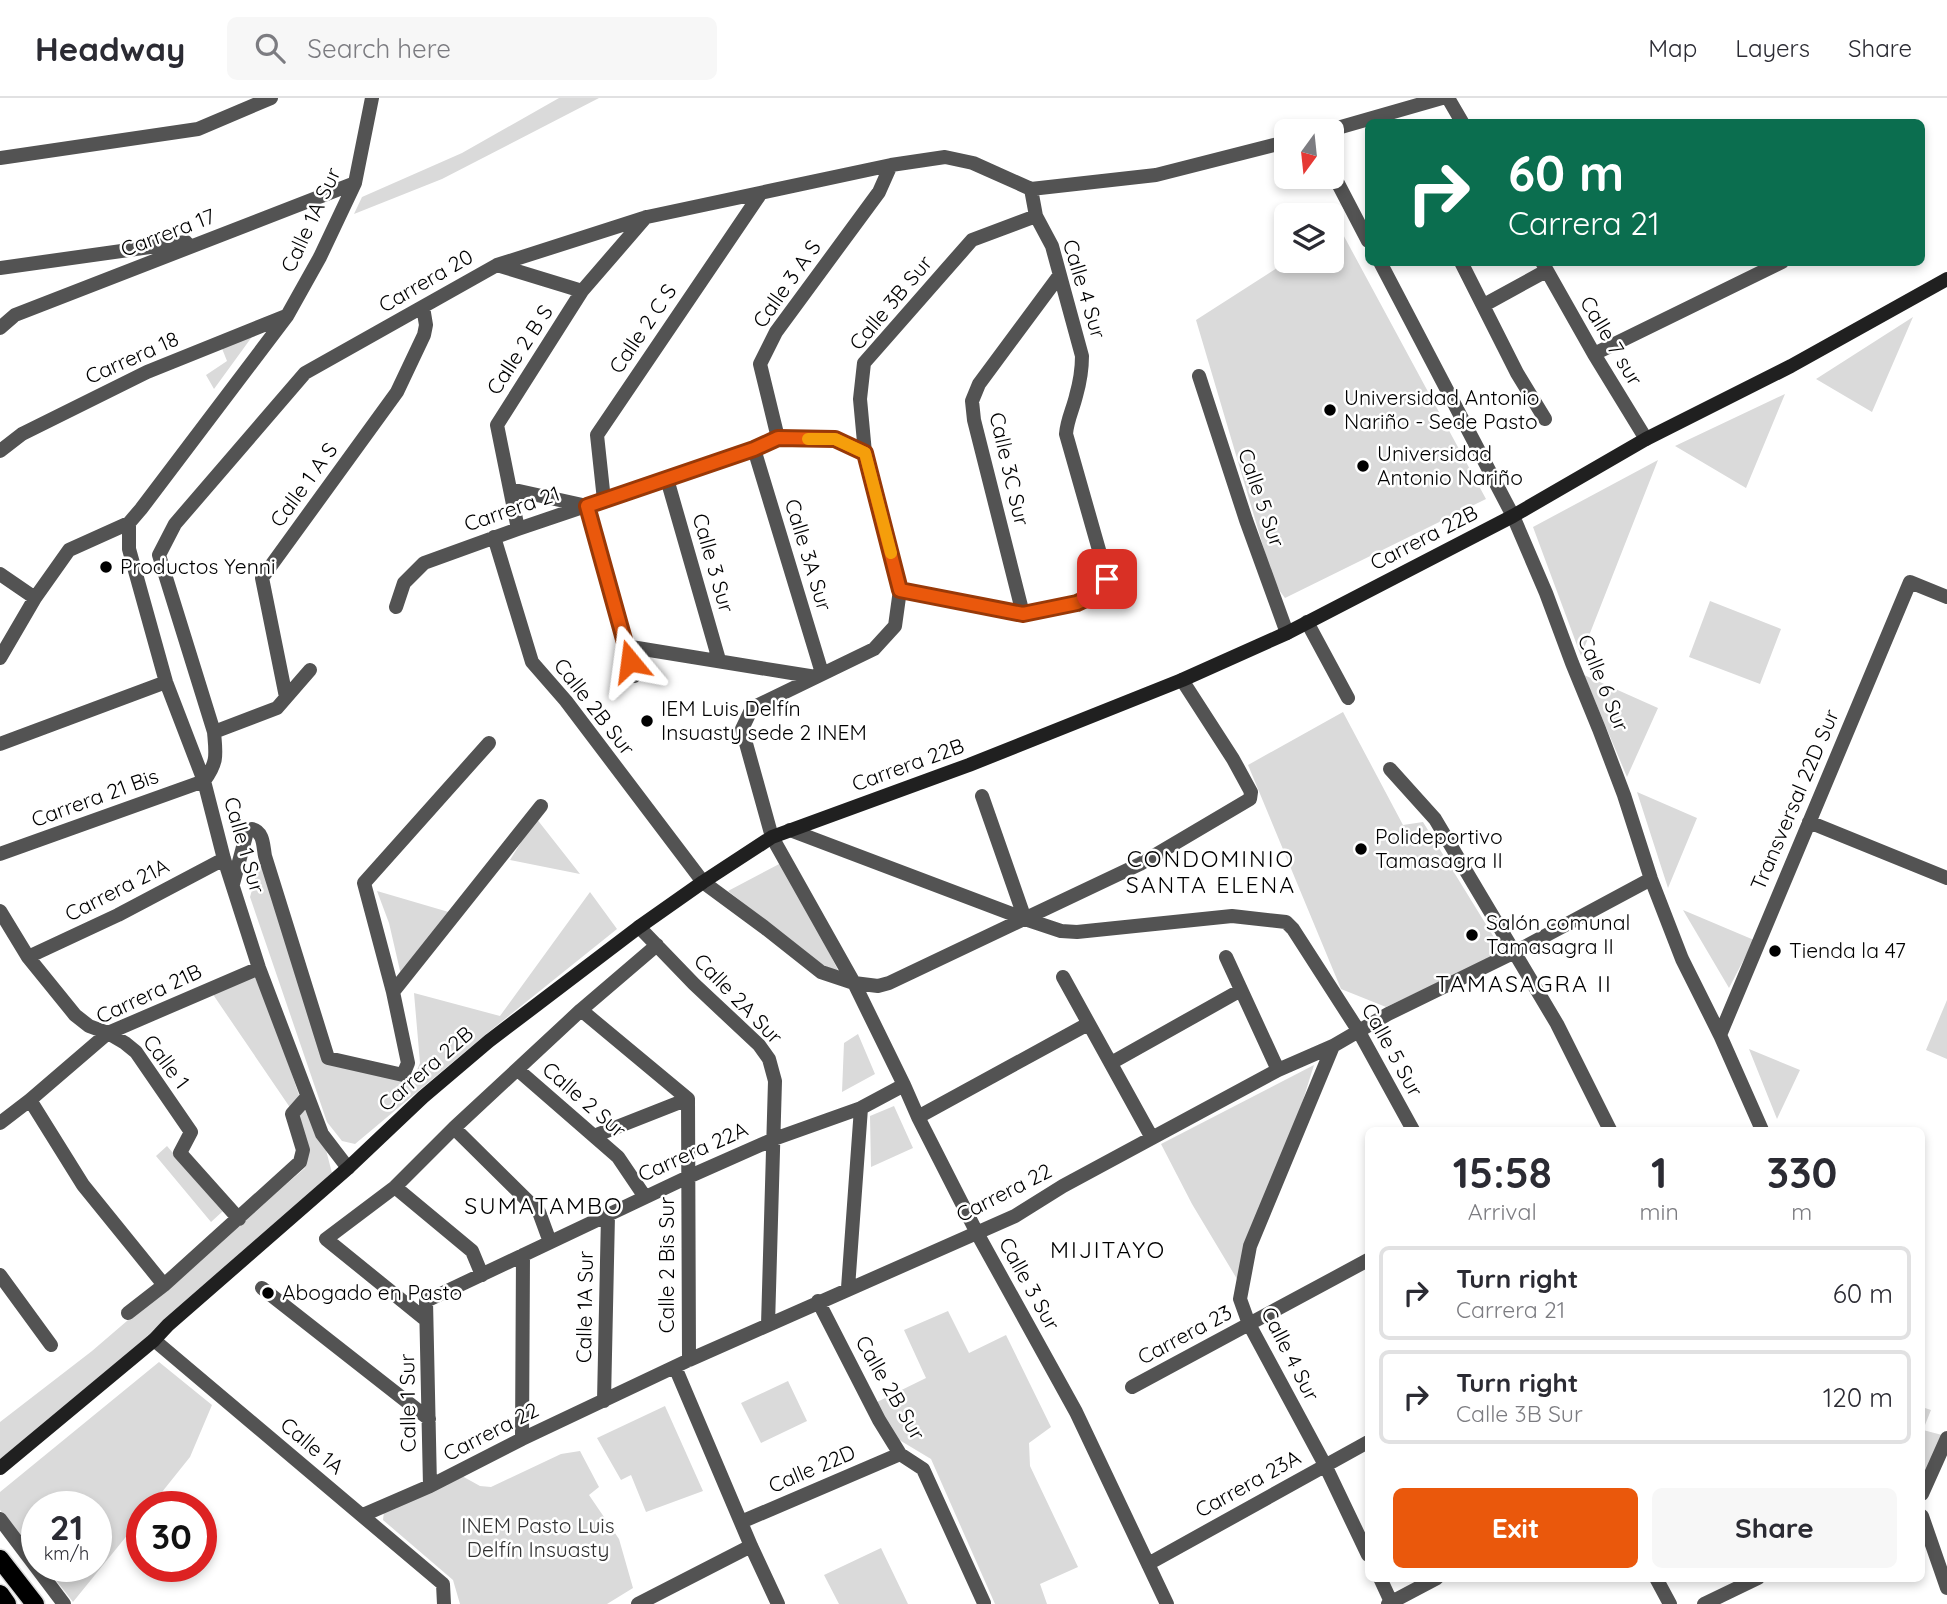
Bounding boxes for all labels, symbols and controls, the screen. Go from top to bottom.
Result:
search box [227,17,717,80]
text: Headway [35,28,185,69]
icon: search [251,29,289,67]
text: Search here [307,32,451,65]
text: Map [1648,33,1697,63]
text: Layers [1735,33,1810,63]
text: Share [1848,33,1912,63]
north arrow [1274,119,1344,189]
map controls [1274,119,1344,273]
text: 60 m [1508,142,1624,203]
icon: right [1393,147,1484,238]
street label: Calle 1A Sur [275,163,346,276]
street label: Carrera 17 [117,202,219,262]
button: layers [1274,203,1344,273]
text: Carrera 21 [1508,203,1660,243]
street label: Calle 3 A S [746,234,826,332]
street label: Calle 4 Sur [1058,236,1112,341]
street label: Carrera 20 [374,243,477,318]
street label: Calle 3B Sur [843,250,937,355]
street label: Calle 2 C S [603,279,681,378]
street label: Calle 7 sur [1575,291,1649,390]
street label: Calle 2 B S [480,300,558,399]
street label: Carrera 18 [81,325,182,389]
place label: Universidad Antonio Nariño - Sede Pasto [1344,384,1540,434]
marker: Universidad Antonio Nariño - Sede Pasto [1322,402,1338,418]
street label: Calle 3C Sur [984,409,1036,528]
street label: Calle 1 A S [264,437,343,532]
place label: Universidad Antonio Nariño [1377,440,1523,490]
street label: Calle 5 Sur [1233,445,1291,550]
marker: Universidad Antonio Nariño [1355,458,1371,474]
street label: Carrera 21 [460,480,563,537]
street label: Calle 3A Sur [780,496,838,614]
street label: Carrera 22B [1365,499,1482,575]
street label: Calle 3 Sur [687,510,741,615]
pin [1077,549,1137,609]
place label: Productos Yenni [120,553,276,579]
marker: Productos Yenni [98,559,114,575]
icon: arrive [1088,560,1126,598]
position arrow [593,624,667,698]
street label: Calle 6 Sur [1573,630,1635,735]
street label: Calle 2B Sur [549,653,641,760]
place label: IEM Luis Delfín Insuasty sede 2 INEM [661,695,867,745]
street label: Transversal 22D Sur [1744,705,1844,894]
marker: IEM Luis Delfín Insuasty sede 2 INEM [639,713,655,729]
street label: Carrera 22B [848,732,967,796]
street label: Carrera 21 Bis [28,762,162,832]
street label: Calle 1 Sur [219,794,271,896]
place label: Polideportivo Tamasagra II [1375,823,1503,873]
marker: Polideportivo Tamasagra II [1353,841,1369,857]
district label: CONDOMINIO SANTA ELENA [1126,844,1296,899]
street label: Carrera 21A [60,852,173,926]
place label: Salón comunal Tamasagra II [1486,909,1630,959]
marker: Salón comunal Tamasagra II [1464,927,1480,943]
place label: Tienda la 47 [1789,937,1906,963]
marker: Tienda la 47 [1767,943,1783,959]
street label: Calle 2A Sur [689,947,788,1049]
street label: Carrera 21B [92,957,205,1029]
district label: TAMASAGRA II [1435,969,1613,998]
street label: Calle 5 Sur [1357,998,1429,1101]
street label: Carrera 22B [373,1020,478,1117]
street label: Calle 1 [138,1029,196,1094]
street label: Calle 2 Sur [537,1056,632,1143]
street label: Carrera 22A [634,1115,751,1187]
text: 15:58 [1453,1146,1552,1199]
text: 1 [1651,1146,1667,1199]
text: 330 [1766,1146,1837,1199]
street label: Carrera 22 [951,1157,1056,1227]
district label: SUMATAMBO [464,1191,624,1220]
street label: Calle 2 Bis Sur [653,1197,679,1333]
text: Arrival [1468,1197,1537,1226]
text: min [1640,1197,1679,1226]
text: m [1791,1197,1812,1226]
street label: Calle 3 Sur [994,1233,1066,1334]
district label: MIJITAYO [1050,1235,1166,1264]
street label: Calle 1A Sur [570,1251,598,1363]
text: Turn right [1456,1262,1578,1295]
icon: right [1397,1274,1435,1312]
text: 60 m [1833,1277,1893,1310]
place label: Abogado en Pasto [282,1279,462,1305]
marker: Abogado en Pasto [260,1285,276,1301]
text: Carrera 21 [1456,1295,1565,1324]
street label: Carrera 23 [1133,1298,1236,1370]
street label: Calle 4 Sur [1256,1302,1326,1405]
street label: Calle 2B Sur [851,1331,931,1444]
street label: Calle 1 Sur [393,1353,421,1453]
text: Turn right [1456,1366,1578,1399]
icon: right [1397,1378,1435,1416]
text: 120 m [1823,1381,1893,1414]
street label: Carrera 22 [438,1396,543,1466]
text: Calle 3B Sur [1456,1399,1583,1428]
street label: Calle 1A [276,1411,350,1479]
street label: Calle 22D [764,1438,859,1498]
street label: Carrera 23A [1190,1444,1305,1523]
button: Exit [1393,1488,1638,1568]
button: Share [1652,1488,1897,1568]
speed limit sign: 30 [126,1491,217,1582]
text: 21 [50,1505,83,1549]
park label: INEM Pasto Luis Delfín Insuasty [461,1512,615,1562]
text: km/h [44,1542,89,1565]

